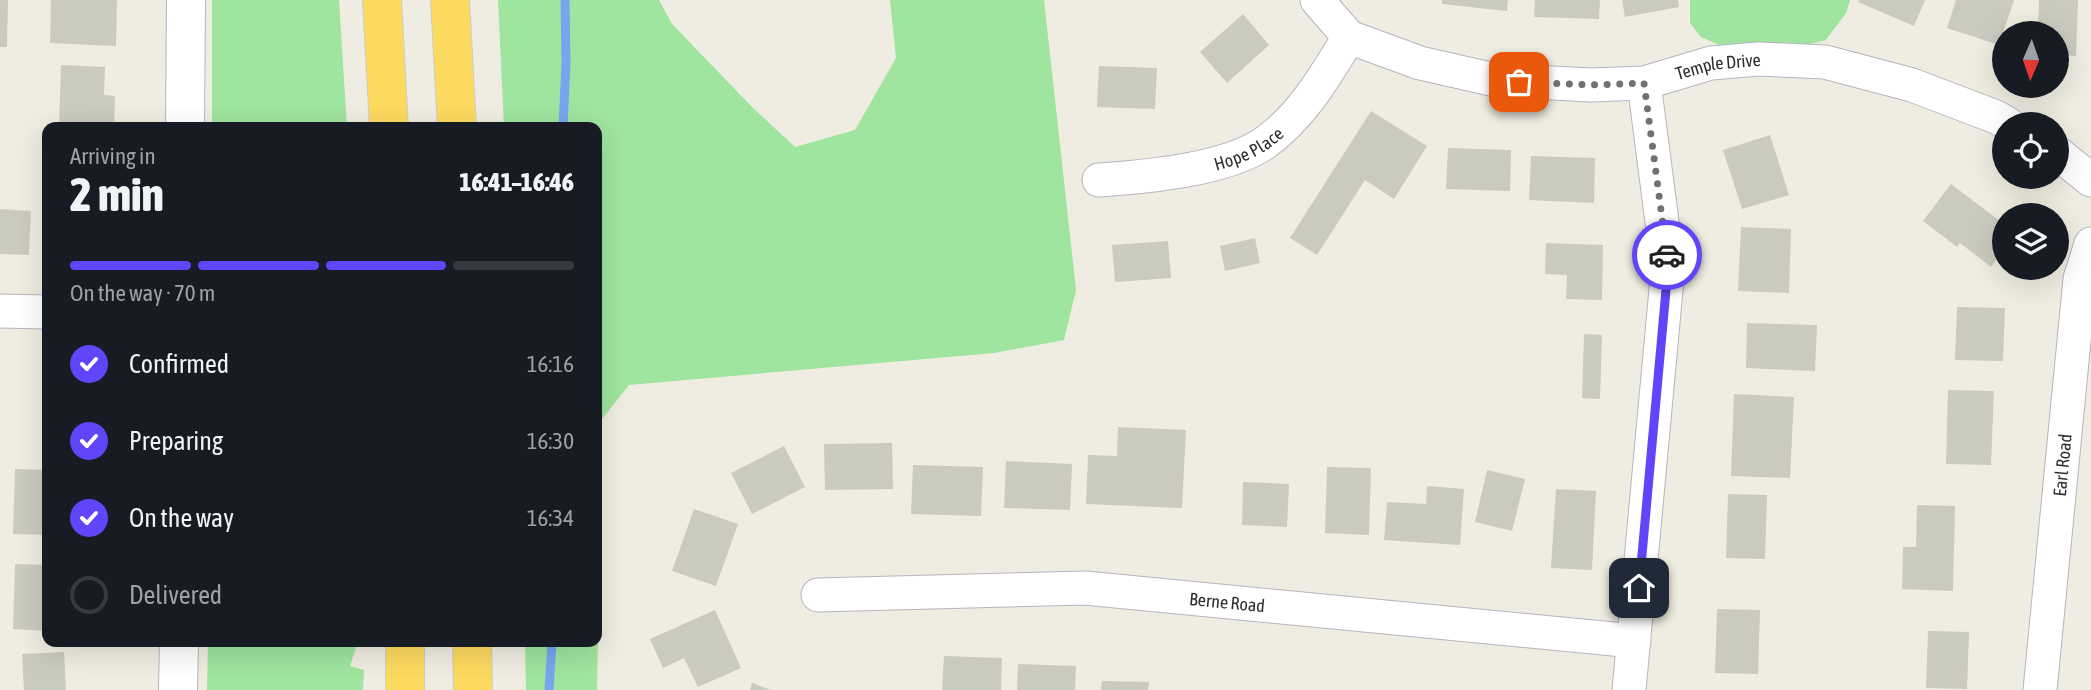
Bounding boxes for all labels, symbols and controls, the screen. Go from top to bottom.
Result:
north arrow [1992,21,2068,98]
map controls [1992,21,2069,280]
street label: Temple Drive [1673,48,1762,84]
pin [1489,52,1549,112]
icon: bag [1500,63,1538,101]
button: locate [1992,112,2069,189]
street label: Hope Place [1212,122,1287,174]
text: Arriving in [70,143,156,169]
text: 16:41–16:46 [459,167,574,197]
text: 2 min [70,168,164,221]
button: layers [1992,203,2069,280]
courier [1632,220,1702,290]
icon: car [1648,236,1686,274]
text: On the way · 70 m [70,280,215,306]
icon: check [70,345,108,383]
text: Confirmed [129,349,229,379]
text: 16:16 [527,351,574,377]
icon: check [70,422,108,460]
text: Preparing [129,426,223,456]
text: 16:30 [527,428,574,454]
street label: Earl Road [2048,433,2075,497]
icon: check [70,499,108,537]
text: On the way [129,503,234,533]
text: 16:34 [527,505,574,531]
pin [1609,558,1669,618]
icon: home [1620,569,1658,607]
text: Delivered [129,580,222,610]
street label: Berne Road [1188,588,1266,616]

